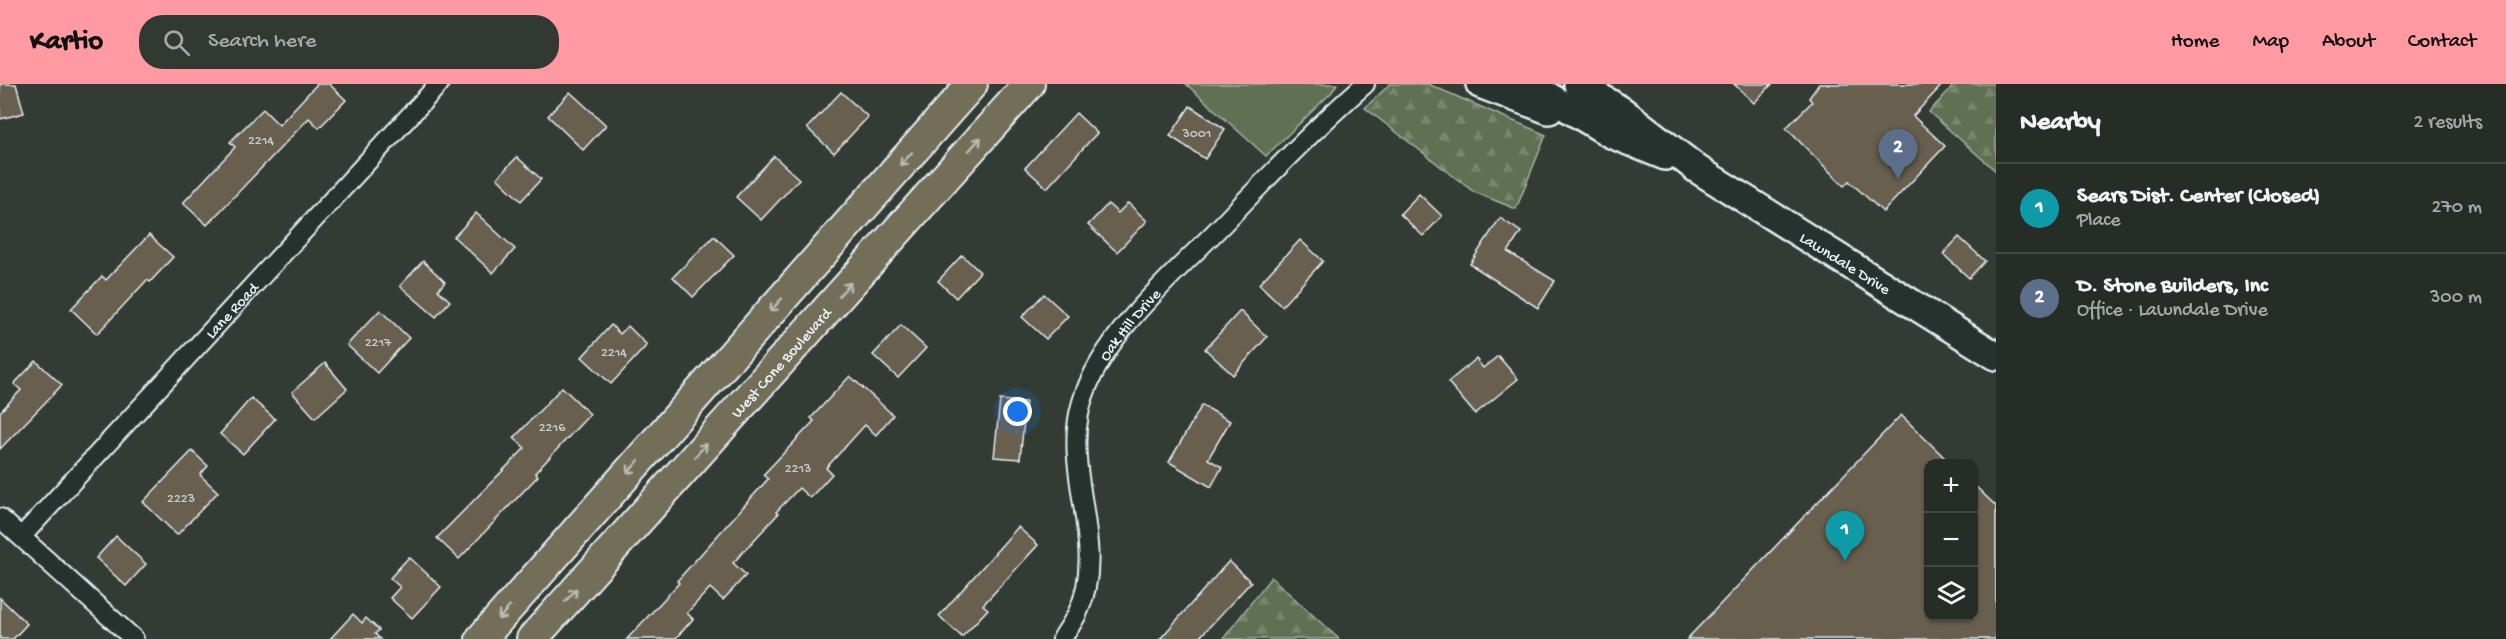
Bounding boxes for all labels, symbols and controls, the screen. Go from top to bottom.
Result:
search box [139,15,559,69]
text: Kartio [30,26,103,59]
icon: search [160,26,193,59]
text: Search here [208,29,316,55]
text: Home [2171,30,2219,55]
text: Map [2252,30,2289,55]
text: About [2322,30,2375,55]
text: Contact [2408,30,2476,55]
text: Nearby [2020,108,2101,139]
text: 2 results [2413,112,2482,135]
house number: 3001 [1182,126,1211,143]
pin: 2 [1878,130,1918,179]
house number: 2214 [248,133,274,150]
one-way arrow [968,137,982,152]
one-way arrow [899,151,913,166]
text: Sears Dist. Center (Closed) [2077,184,2320,210]
text: 1 [2035,197,2044,220]
text: 270 m [2432,197,2482,220]
text: Place [2077,210,2121,233]
street label: Lawndale Drive [1795,230,1894,301]
text: D. Stone Builders, Inc [2077,274,2268,300]
street label: Lane Road [203,279,265,344]
one-way arrow [838,282,852,297]
street label: Oak Hill Drive [1097,286,1167,366]
text: 2 [2035,287,2044,310]
text: 300 m [2430,287,2482,310]
one-way arrow [770,297,783,313]
text: Office · Lawndale Drive [2077,300,2268,323]
street label: West Cone Boulevard [728,304,838,423]
house number: 2217 [365,335,392,352]
house number: 2214 [601,345,627,362]
your location [1003,397,1032,426]
house number: 2216 [539,420,566,437]
one-way arrow [694,443,708,458]
one-way arrow [626,459,640,474]
map controls [1924,459,1978,621]
button: + [1924,459,1978,513]
house number: 2213 [785,461,811,478]
house number: 2223 [167,491,195,508]
pin: 1 [1826,512,1864,561]
button: − [1924,513,1978,567]
button: layers [1924,567,1978,621]
one-way arrow [564,588,578,603]
one-way arrow [497,605,511,620]

